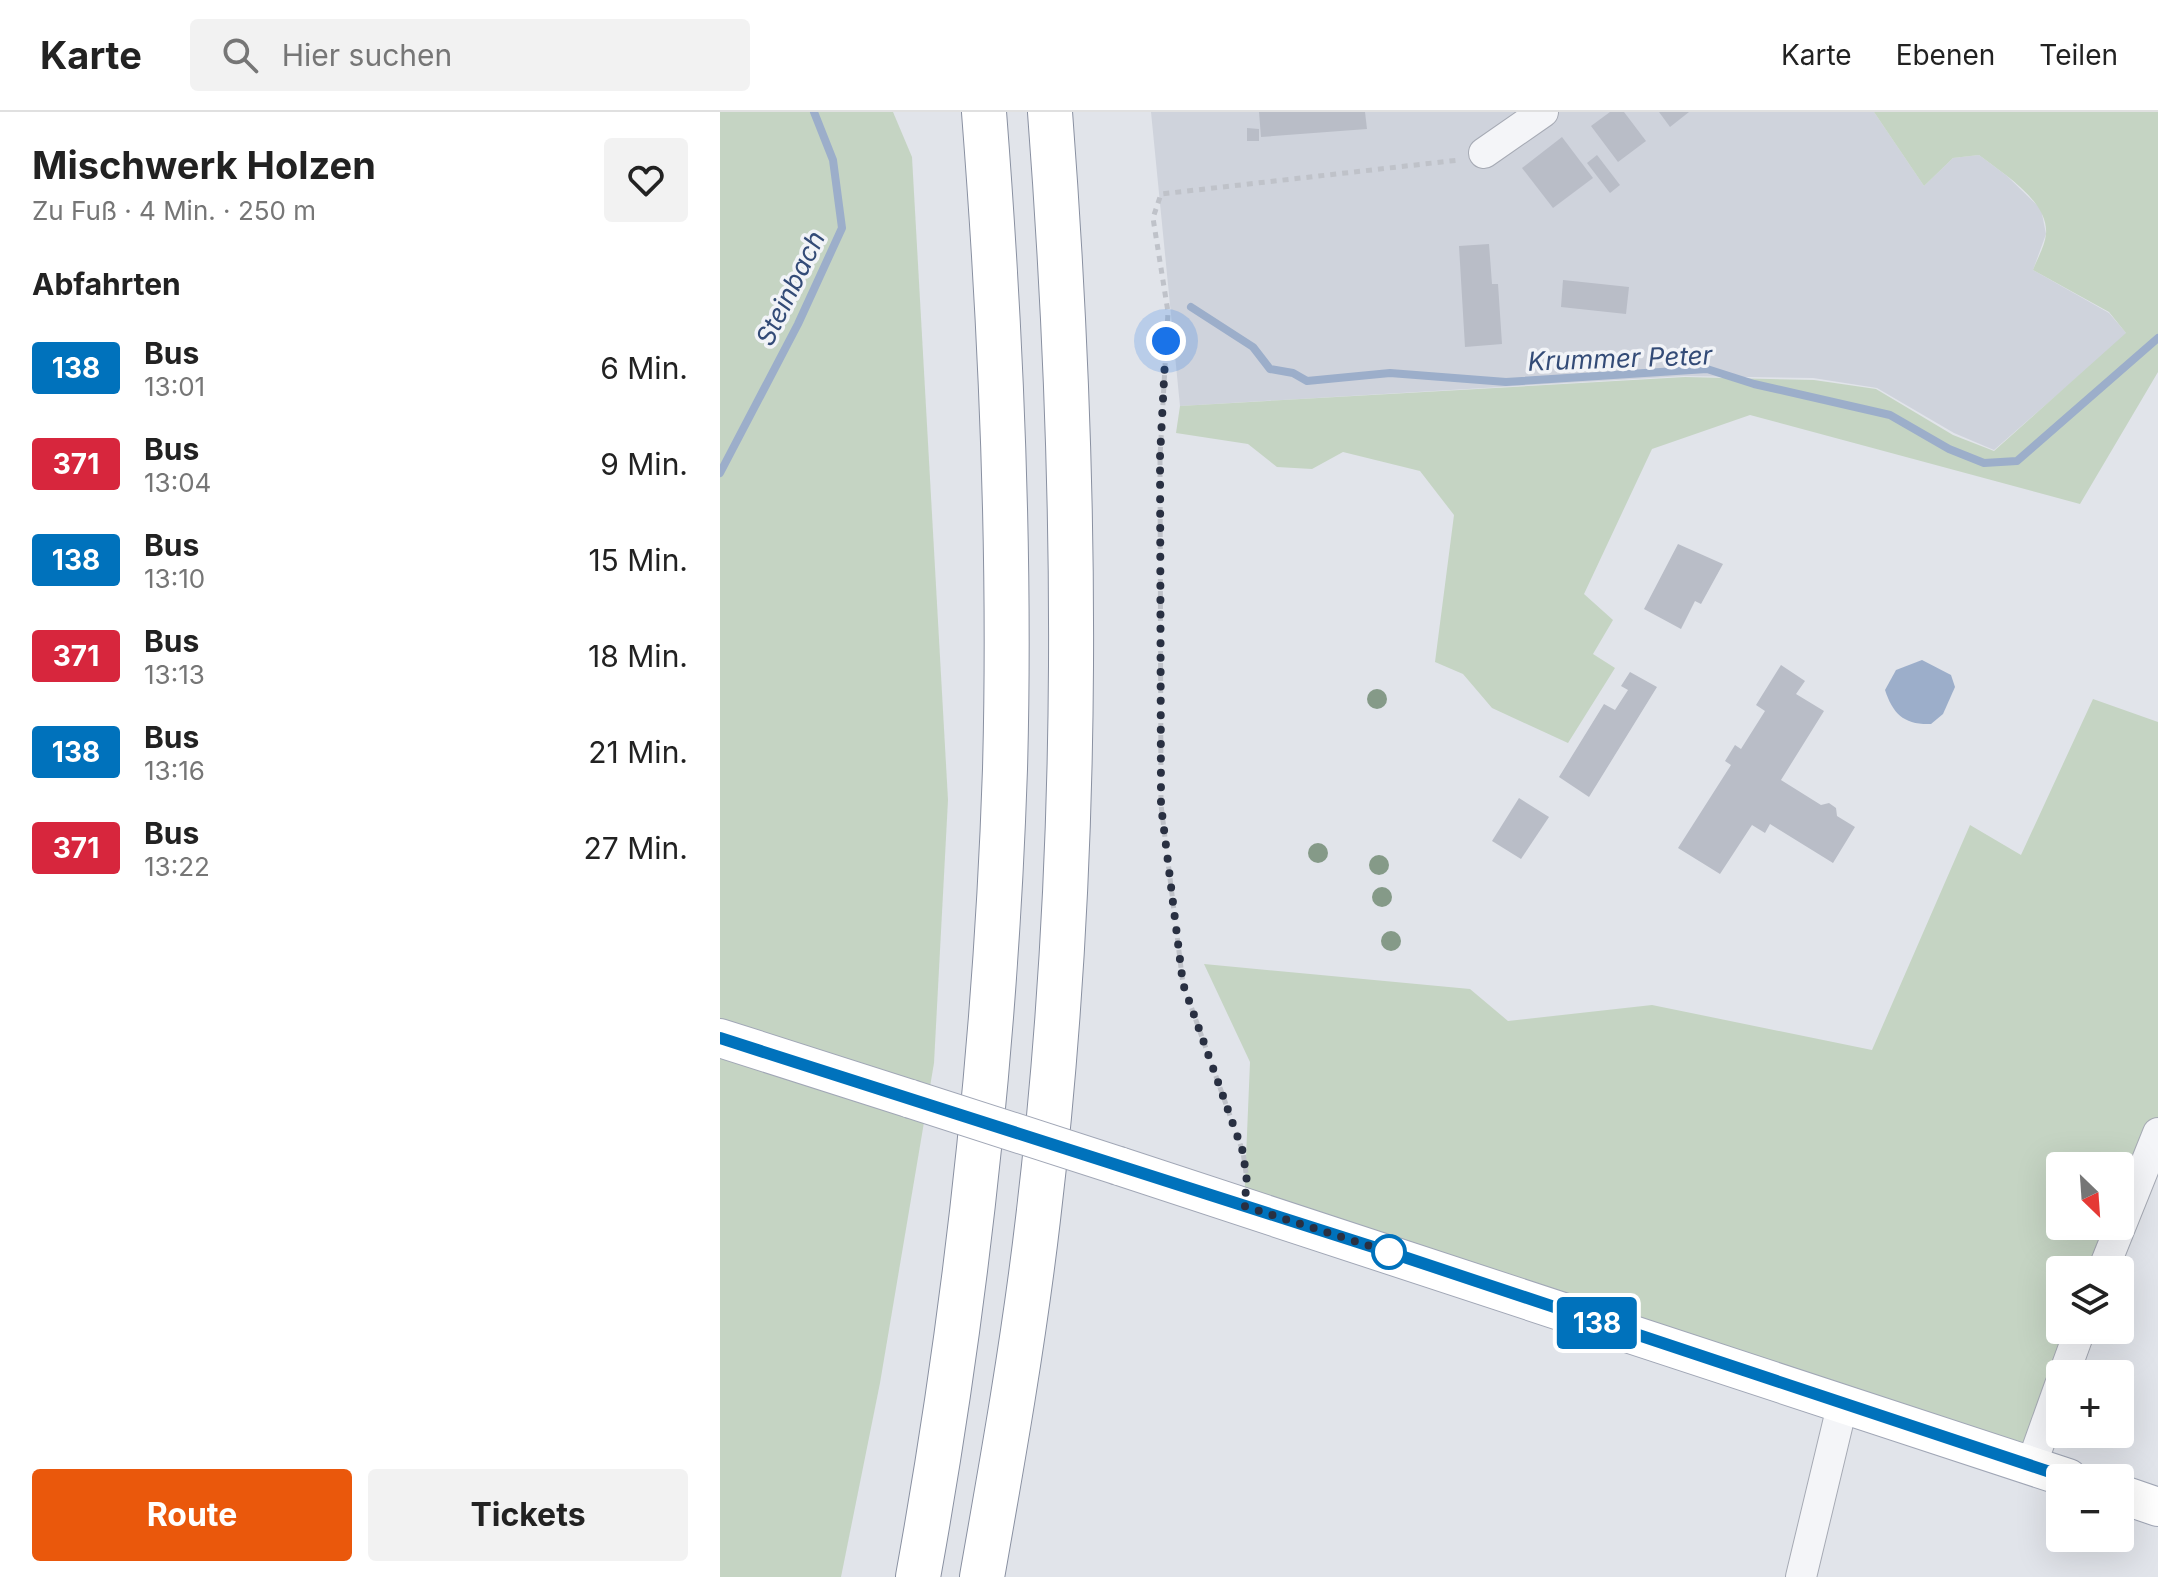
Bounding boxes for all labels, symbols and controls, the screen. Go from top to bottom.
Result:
search box [190,19,750,91]
text: Karte [40,32,142,78]
icon: search [218,33,262,77]
text: Hier suchen [282,37,452,73]
text: Karte [1781,38,1852,72]
text: Ebenen [1896,38,1995,72]
text: Teilen [2039,38,2118,72]
button: heart [604,138,688,222]
text: Mischwerk Holzen [32,142,376,188]
text: Zu Fuß · 4 Min. · 250 m [32,195,316,226]
water label: Steinbach [749,226,831,350]
text: Abfahrten [32,266,181,302]
your location [1146,321,1186,361]
text: Bus [144,335,199,371]
water label: Krummer Peter [1527,339,1714,377]
text: 6 Min. [600,350,688,386]
text: 138 [52,351,100,385]
text: 13:01 [144,371,205,402]
text: Bus [144,431,199,467]
text: 9 Min. [600,446,688,482]
text: 371 [53,447,99,481]
text: 13:04 [144,467,211,498]
text: Bus [144,527,199,563]
text: 15 Min. [588,542,688,578]
text: 138 [52,543,100,577]
text: 13:10 [144,563,205,594]
text: Bus [144,623,199,659]
text: 18 Min. [588,638,688,674]
text: 371 [53,639,99,673]
text: 13:13 [144,659,205,690]
text: Bus [144,719,199,755]
text: 21 Min. [588,734,688,770]
text: 138 [52,735,100,769]
text: 13:16 [144,755,205,786]
text: Bus [144,815,199,851]
text: 27 Min. [584,830,688,866]
text: 371 [53,831,99,865]
text: 13:22 [144,851,210,882]
north arrow [2046,1152,2134,1240]
map controls [2046,1152,2134,1552]
unlabelled marker [1372,1235,1406,1269]
button: layers [2046,1256,2134,1344]
line badge: 138 [1551,1297,1643,1349]
text: 138 [1573,1306,1621,1340]
button: + [2046,1360,2134,1448]
button: − [2046,1464,2134,1552]
button: Route [32,1469,352,1561]
button: Tickets [368,1469,688,1561]

